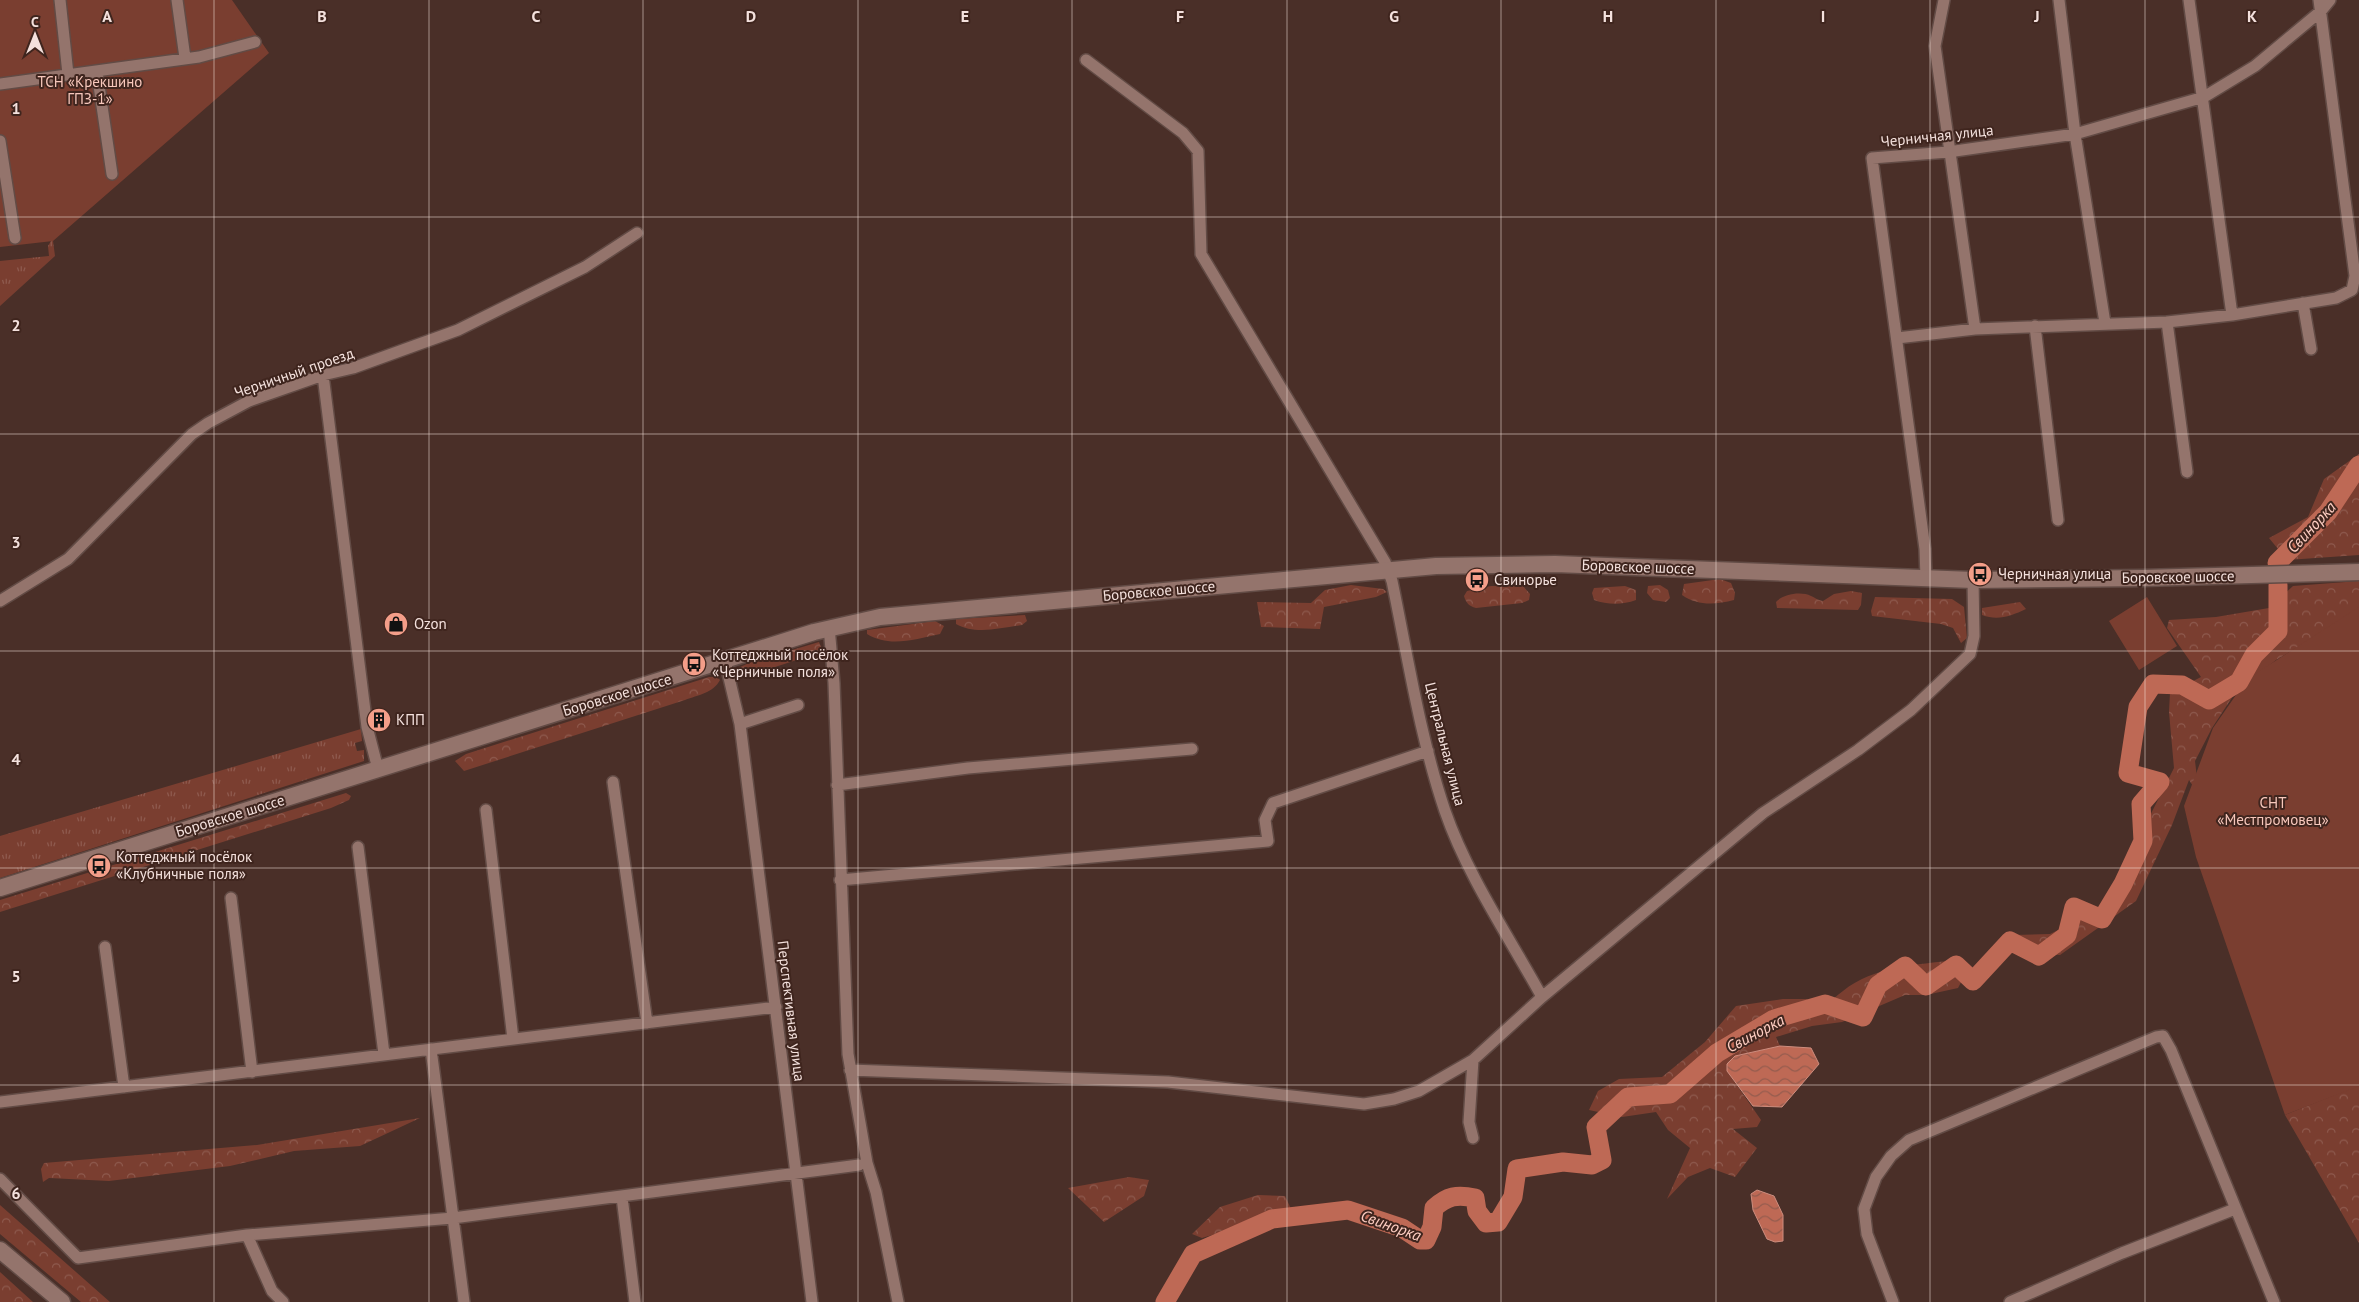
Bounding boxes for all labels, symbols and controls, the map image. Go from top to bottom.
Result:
text: A [102,6,112,26]
text: B [317,6,327,26]
text: C [532,6,541,26]
text: D [746,6,756,26]
text: E [961,6,969,26]
text: F [1176,6,1184,26]
text: G [1389,6,1399,26]
text: H [1603,6,1613,26]
text: I [1821,6,1825,26]
text: J [2033,6,2040,26]
text: K [2247,6,2257,26]
north arrow [10,10,60,60]
text: С [31,13,39,31]
park label: ТСН «Крекшино ГПЗ-1» [38,72,142,108]
text: 1 [11,98,21,118]
street label: Черничная улица [1880,120,1994,151]
text: 2 [11,315,21,335]
street label: Черничный проезд [232,343,356,402]
water label: Свинорка [2282,497,2340,557]
text: 3 [11,532,21,552]
street label: Боровское шоссе [1581,555,1695,578]
bus stop icon: Черничная улица [1967,561,1993,587]
place label: Черничная улица [1998,564,2111,583]
street label: Боровское шоссе [2121,566,2235,587]
bus stop icon: Свинорье [1464,567,1490,593]
place label: Свинорье [1494,570,1557,589]
street label: Боровское шоссе [1102,576,1216,605]
shop icon: Ozon [383,611,409,637]
place label: Ozon [414,614,447,633]
place label: Коттеджный посёлок «Черничные поля» [712,645,849,681]
bus stop icon: Коттеджный посёлок «Черничные поля» [681,651,707,677]
street label: Боровское шоссе [560,669,674,720]
street label: Центральная улица [1421,680,1470,808]
building icon: КПП [366,707,392,733]
place label: КПП [396,710,425,729]
text: 4 [11,749,21,769]
street label: Боровское шоссе [173,790,287,841]
park label: СНТ «Местпромовец» [2217,793,2329,829]
place label: Коттеджный посёлок «Клубничные поля» [116,847,253,883]
bus stop icon: Коттеджный посёлок «Клубничные поля» [86,853,112,879]
street label: Перспективная улица [773,939,810,1082]
text: 5 [11,966,21,986]
water label: Свинорка [1723,1009,1788,1057]
text: 6 [11,1183,21,1203]
water label: Свинорка [1358,1205,1424,1245]

